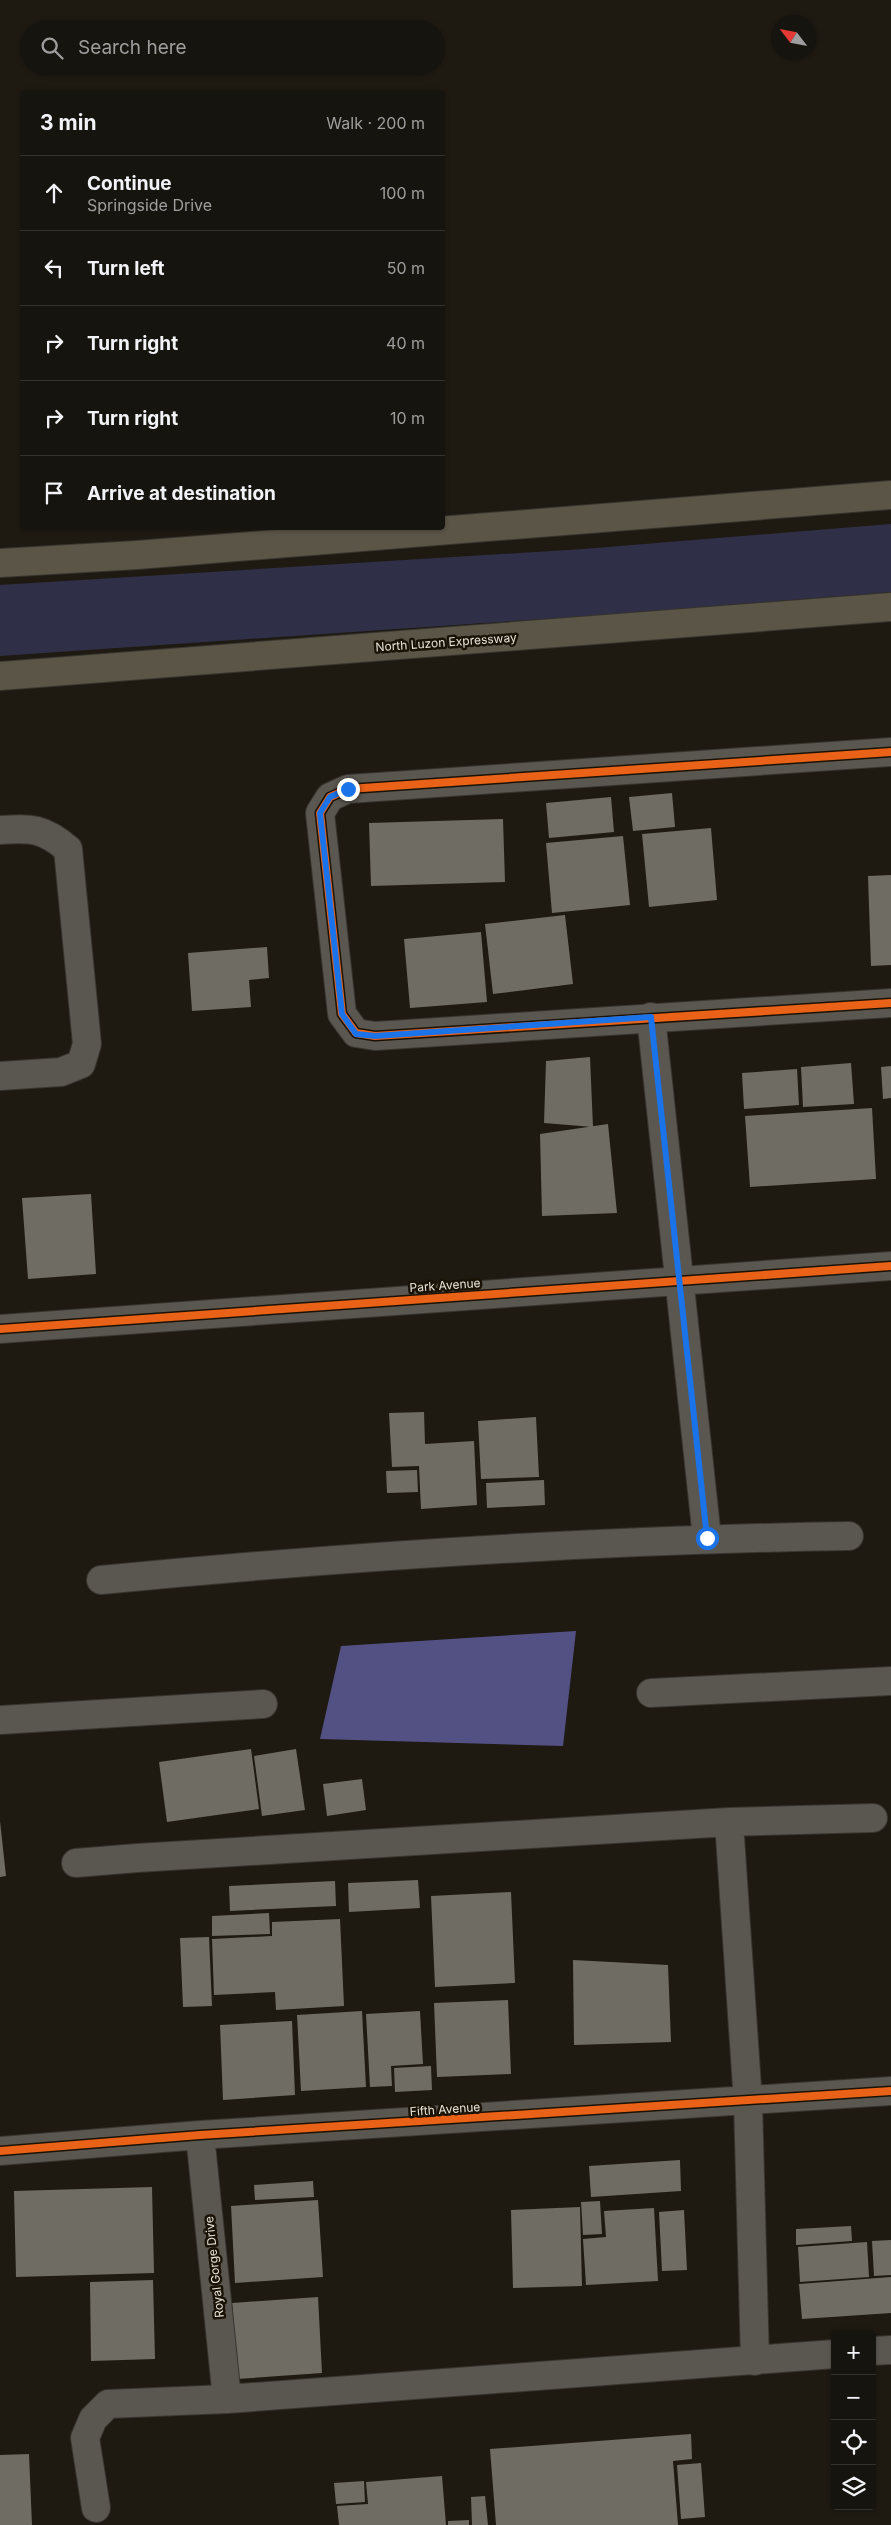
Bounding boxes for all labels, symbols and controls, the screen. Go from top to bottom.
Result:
north arrow [771,15,816,60]
search box [20,20,445,75]
icon: search [38,34,66,62]
text: Search here [78,36,187,59]
text: 3 min [40,110,96,135]
text: Walk · 200 m [326,113,425,133]
text: Continue [87,172,172,195]
icon: ahead [40,179,68,207]
text: 100 m [380,183,425,203]
text: Springside Drive [87,195,212,215]
icon: left [40,254,68,282]
text: Turn left [87,257,165,280]
text: 50 m [387,258,425,278]
icon: right [40,329,68,357]
text: Turn right [87,332,178,355]
text: 40 m [386,333,425,353]
icon: right [40,404,68,432]
text: Turn right [87,407,178,430]
text: 10 m [390,408,425,428]
icon: arrive [40,479,68,507]
text: Arrive at destination [87,482,276,505]
street label: North Luzon Expressway [375,630,517,654]
route end [337,778,360,801]
street label: Park Avenue [409,1275,481,1295]
route start [696,1527,719,1550]
street label: Fifth Avenue [409,2099,481,2119]
street label: Royal Gorge Drive [201,2215,227,2319]
map controls [831,2330,876,2510]
button: + [831,2330,876,2375]
button: − [831,2375,876,2420]
button: locate [831,2420,876,2465]
button: layers [831,2465,876,2510]

